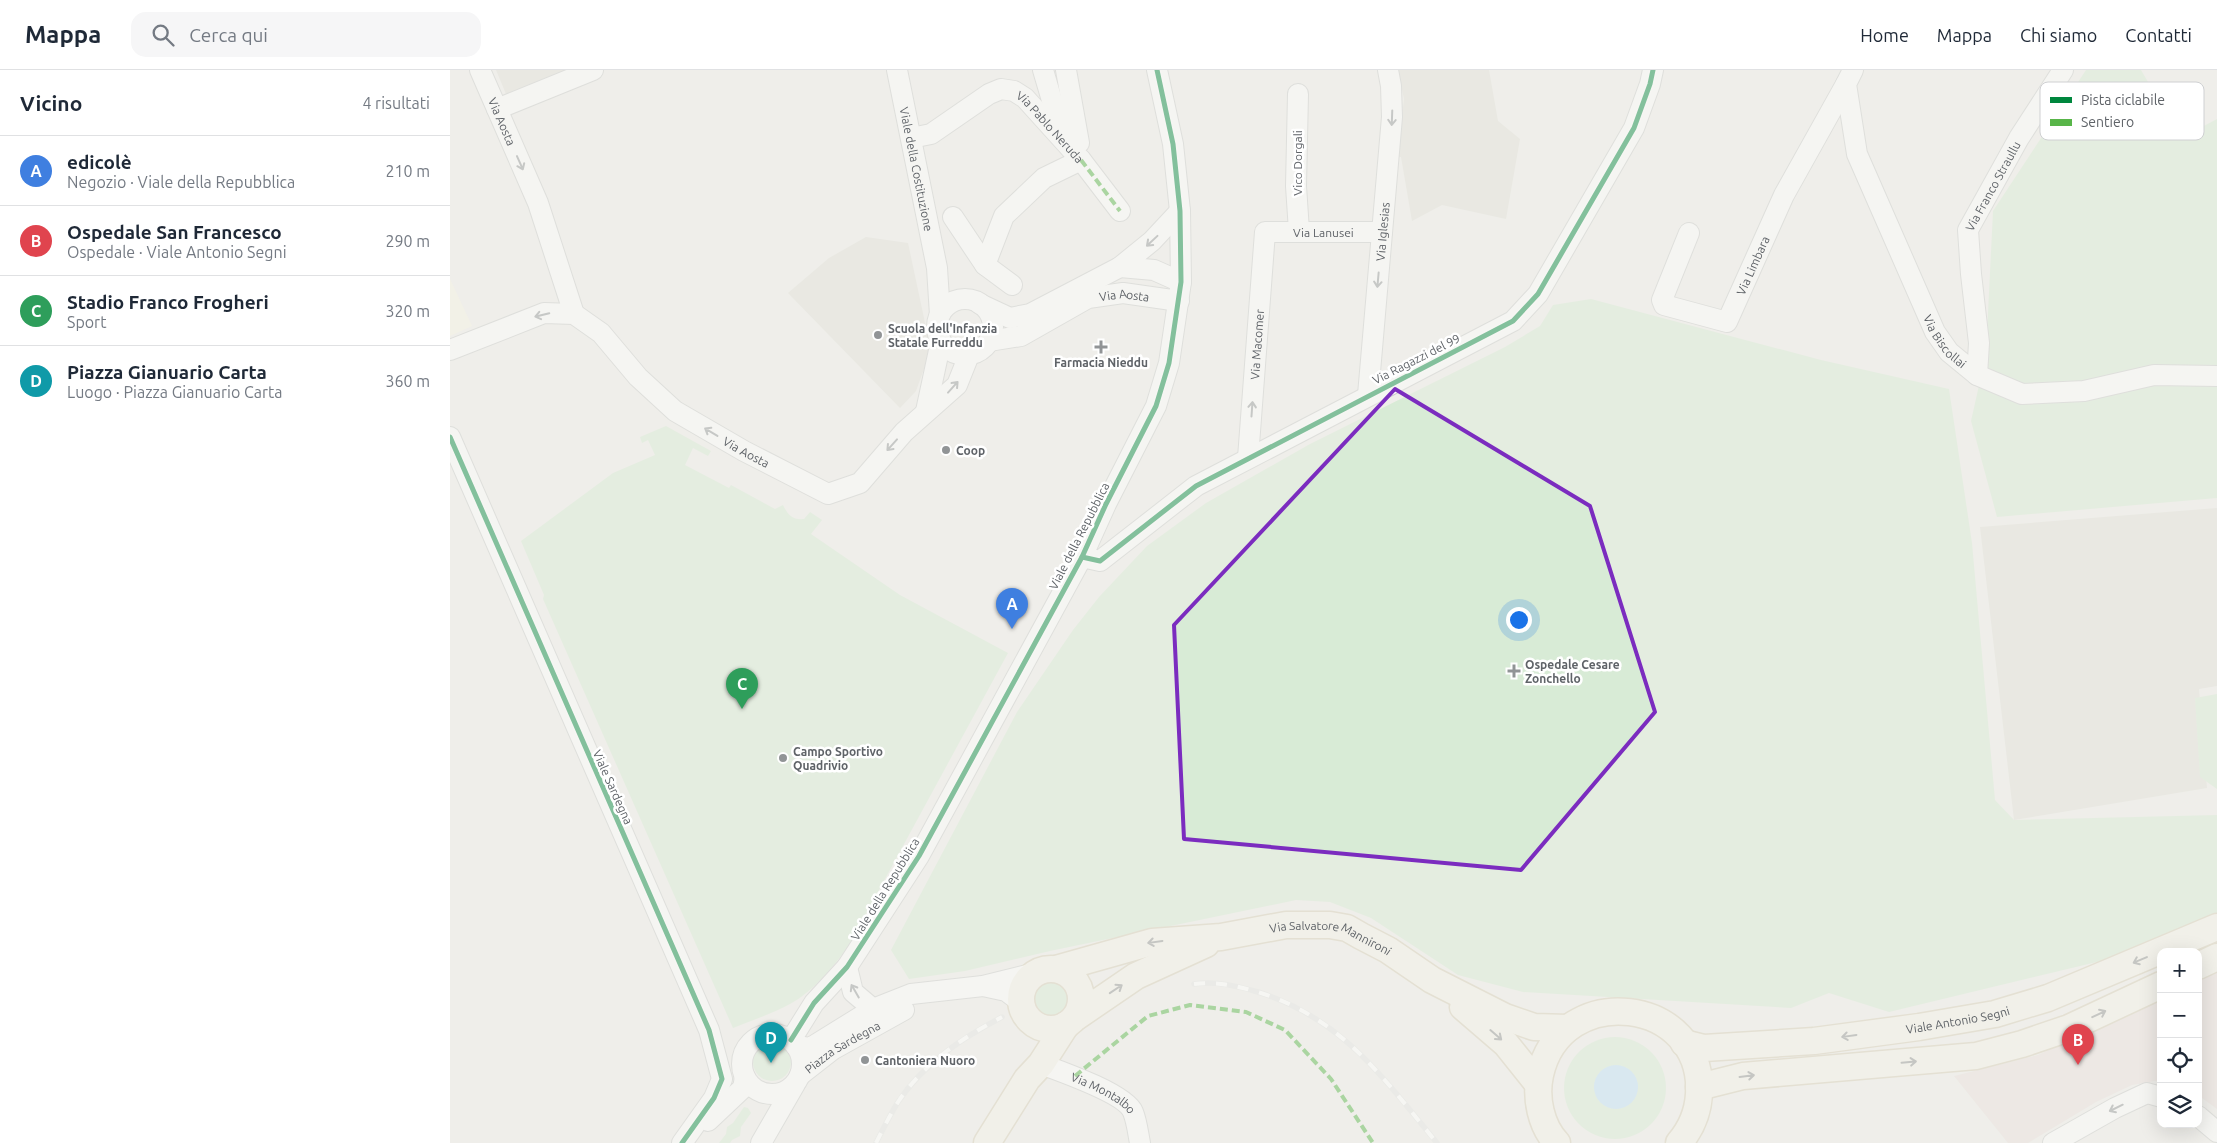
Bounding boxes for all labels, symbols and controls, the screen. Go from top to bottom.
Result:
search box [131,12,481,57]
text: Mappa [25,21,101,48]
icon: search [149,21,177,49]
text: Cerca qui [189,24,268,46]
text: Home [1860,25,1909,45]
text: Mappa [1937,25,1992,45]
text: Chi siamo [2020,25,2097,45]
text: Contatti [2125,25,2192,45]
legend [2040,82,2204,140]
street label: Via Pablo Neruda [1014,88,1086,165]
text: Vicino [20,91,82,115]
text: Pista ciclabile [2081,92,2165,108]
text: 4 risultati [362,94,430,112]
street label: Via Aosta [486,95,518,147]
street label: Viale della Costituzione [898,106,936,232]
one-way arrow [1387,110,1396,126]
text: Sentiero [2081,114,2134,130]
street label: Vico Dorgali [1291,130,1304,196]
street label: Via Franco Straullu [1962,139,2023,233]
text: edicolè [67,151,132,173]
one-way arrow [516,155,526,170]
text: A [30,162,42,180]
text: 210 m [385,162,430,180]
text: Negozio · Viale della Repubblica [67,173,295,191]
street label: Via Iglesias [1373,202,1391,262]
text: Ospedale San Francesco [67,221,282,243]
street label: Via Lanusei [1293,226,1354,239]
text: B [31,232,41,250]
text: 290 m [385,232,430,250]
street label: Via Limbara [1734,234,1771,297]
one-way arrow [1145,235,1158,247]
text: Ospedale · Viale Antonio Segni [67,243,287,261]
one-way arrow [1373,272,1383,288]
street label: Via Aosta [1098,286,1150,303]
text: Stadio Franco Frogheri [67,291,269,313]
text: C [31,302,41,320]
text: 320 m [385,302,430,320]
street label: Via Macomer [1247,308,1266,380]
one-way arrow [534,311,550,320]
street label: Via Biscollai [1922,312,1969,370]
text: Sport [67,313,106,331]
place label: Scuola dell'Infanzia Statale Furreddu [888,322,997,349]
marker: Scuola dell'Infanzia Statale Furreddu [872,329,884,341]
street label: Via Ragazzi del 99 [1370,331,1462,387]
marker: Farmacia Nieddu [1095,341,1107,353]
place label: Farmacia Nieddu [1054,356,1148,369]
text: Piazza Gianuario Carta [67,361,267,383]
text: D [30,372,42,390]
text: 360 m [385,372,430,390]
one-way arrow [947,380,959,393]
text: Luogo · Piazza Gianuario Carta [67,383,283,401]
one-way arrow [1247,401,1257,417]
one-way arrow [705,427,719,437]
street label: Via Aosta [721,434,772,469]
one-way arrow [886,439,898,452]
marker: Coop [940,444,952,456]
place label: Coop [956,444,985,457]
street label: Viale della Repubblica [1046,480,1112,592]
pin: A [996,588,1028,629]
your location [1506,607,1532,633]
place label: Ospedale Cesare Zonchello [1525,658,1620,685]
marker: Ospedale Cesare Zonchello [1507,664,1521,678]
pin: C [726,668,758,709]
place label: Campo Sportivo Quadrivio [793,745,883,772]
street label: Viale Sardegna [591,748,635,826]
marker: Campo Sportivo Quadrivio [777,752,789,764]
street label: Viale della Repubblica [848,835,922,943]
street label: Via Salvatore Mannironi [1268,918,1394,957]
one-way arrow [1147,938,1163,948]
map controls [2157,948,2202,1128]
button: + [2157,948,2202,993]
one-way arrow [2133,955,2148,965]
one-way arrow [850,984,861,998]
one-way arrow [1109,984,1123,994]
button: − [2157,993,2202,1038]
street label: Viale Antonio Segni [1905,1003,2011,1035]
one-way arrow [2091,1009,2106,1019]
street label: Piazza Sardegna [802,1018,882,1075]
pin: D [755,1022,787,1063]
pin: B [2062,1024,2094,1065]
one-way arrow [1489,1029,1502,1041]
one-way arrow [1841,1032,1857,1042]
button: locate [2157,1038,2202,1083]
marker: Cantoniera Nuoro [859,1054,871,1066]
place label: Cantoniera Nuoro [875,1054,975,1067]
one-way arrow [1900,1057,1916,1066]
street label: Via Montalbo [1069,1070,1139,1116]
one-way arrow [1738,1071,1754,1081]
button: layers [2157,1083,2202,1128]
one-way arrow [2108,1103,2123,1113]

